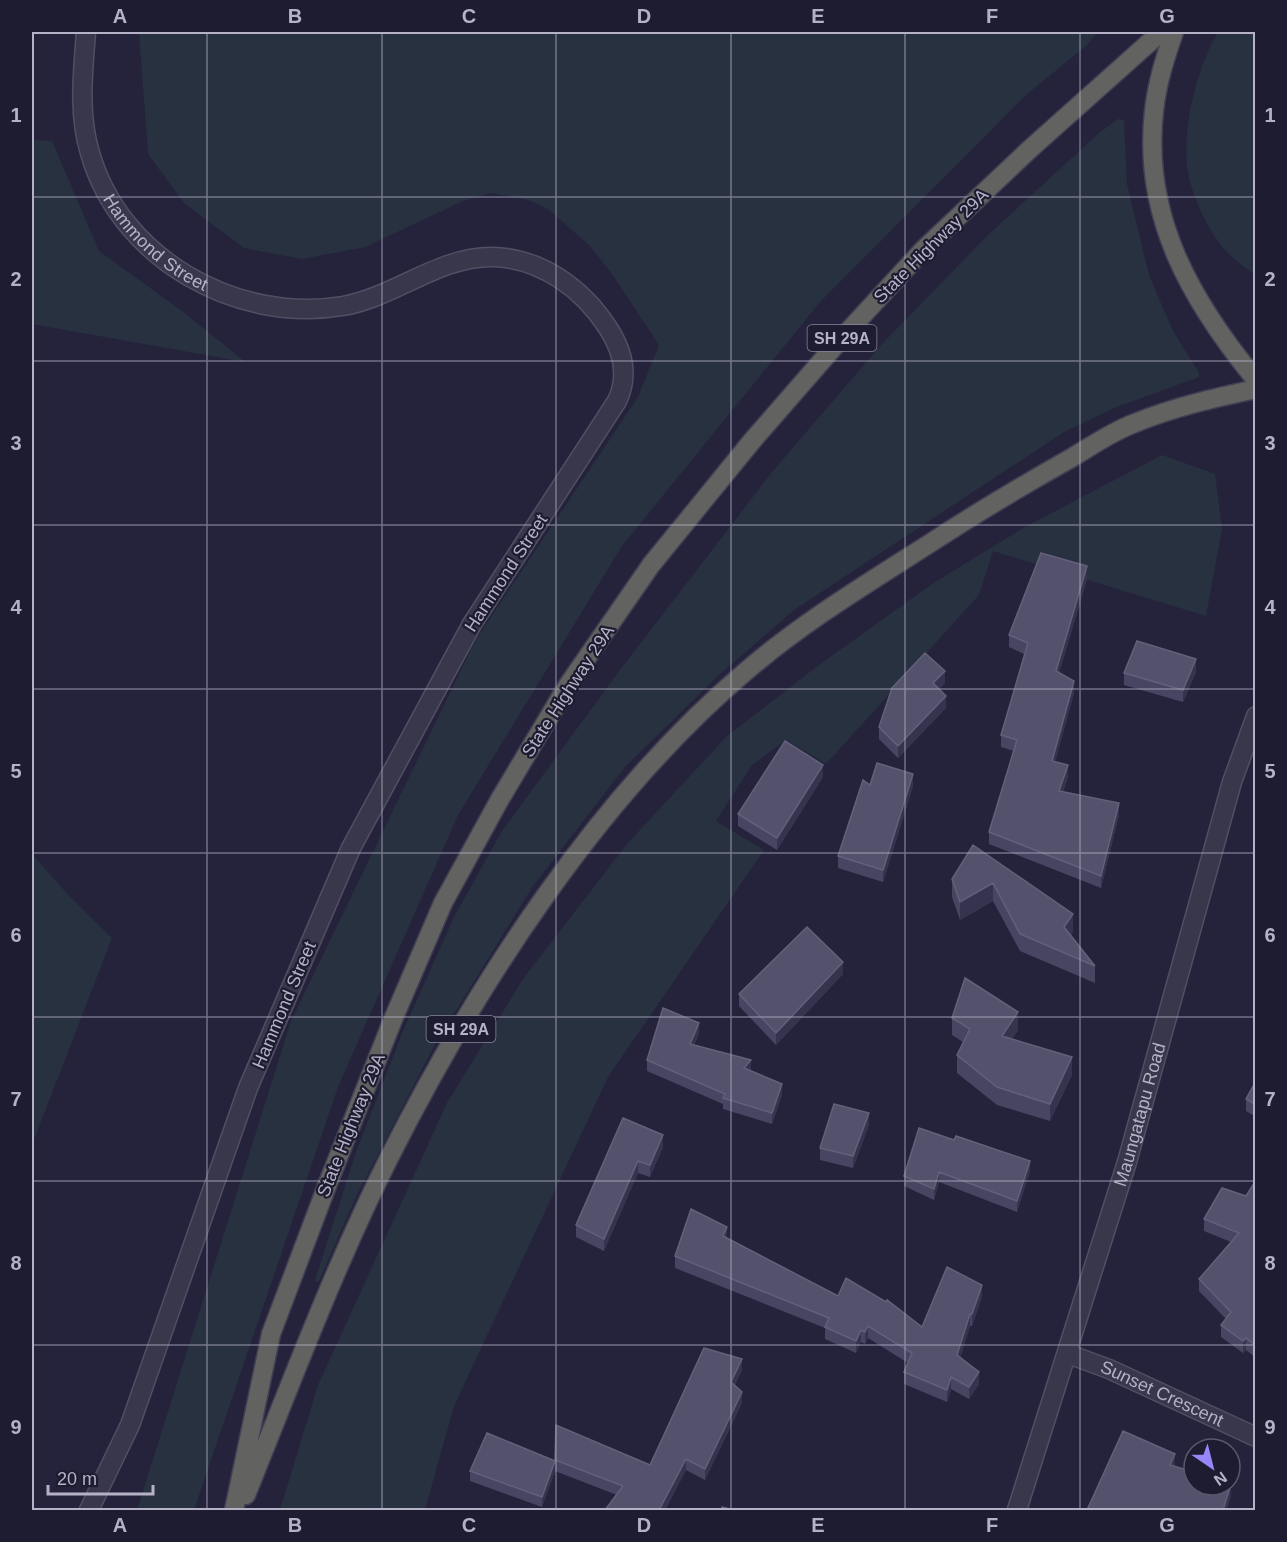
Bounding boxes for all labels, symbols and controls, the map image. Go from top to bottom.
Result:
text: A [113,5,127,27]
text: B [288,5,302,27]
text: C [462,5,476,27]
text: D [637,5,651,27]
text: E [811,5,825,27]
text: F [986,5,998,27]
text: G [1159,5,1175,27]
text: 1 [10,104,22,126]
text: 1 [1264,104,1276,126]
street label: State Highway 29A [870,185,992,307]
street label: Hammond Street [99,190,211,295]
text: 2 [10,268,22,290]
text: 2 [1264,268,1276,290]
road number: SH 29A [808,325,876,351]
text: 3 [10,432,22,454]
text: 3 [1264,432,1276,454]
street label: Hammond Street [461,510,551,636]
text: 4 [10,596,22,618]
text: 4 [1264,596,1276,618]
street label: State Highway 29A [518,621,618,761]
text: 5 [10,760,22,782]
text: 5 [1264,760,1276,782]
text: 6 [10,924,22,946]
text: 6 [1264,924,1276,946]
street label: Hammond Street [248,938,320,1072]
road number: SH 29A [426,1016,496,1042]
street label: Maungatapu Road [1110,1041,1169,1189]
street label: State Highway 29A [313,1050,389,1200]
text: 7 [10,1088,22,1110]
text: 7 [1264,1088,1276,1110]
text: 8 [10,1252,22,1274]
text: 8 [1264,1252,1276,1274]
street label: Sunset Crescent [1098,1357,1227,1431]
text: 9 [10,1416,22,1438]
text: 9 [1264,1416,1276,1438]
north arrow [1182,1437,1242,1497]
scale bar [48,1458,153,1496]
text: 20 m [57,1469,97,1489]
text: N [1211,1469,1230,1489]
text: A [113,1514,127,1536]
text: B [288,1514,302,1536]
text: C [462,1514,476,1536]
text: D [637,1514,651,1536]
text: E [811,1514,825,1536]
text: F [986,1514,998,1536]
text: G [1159,1514,1175,1536]

